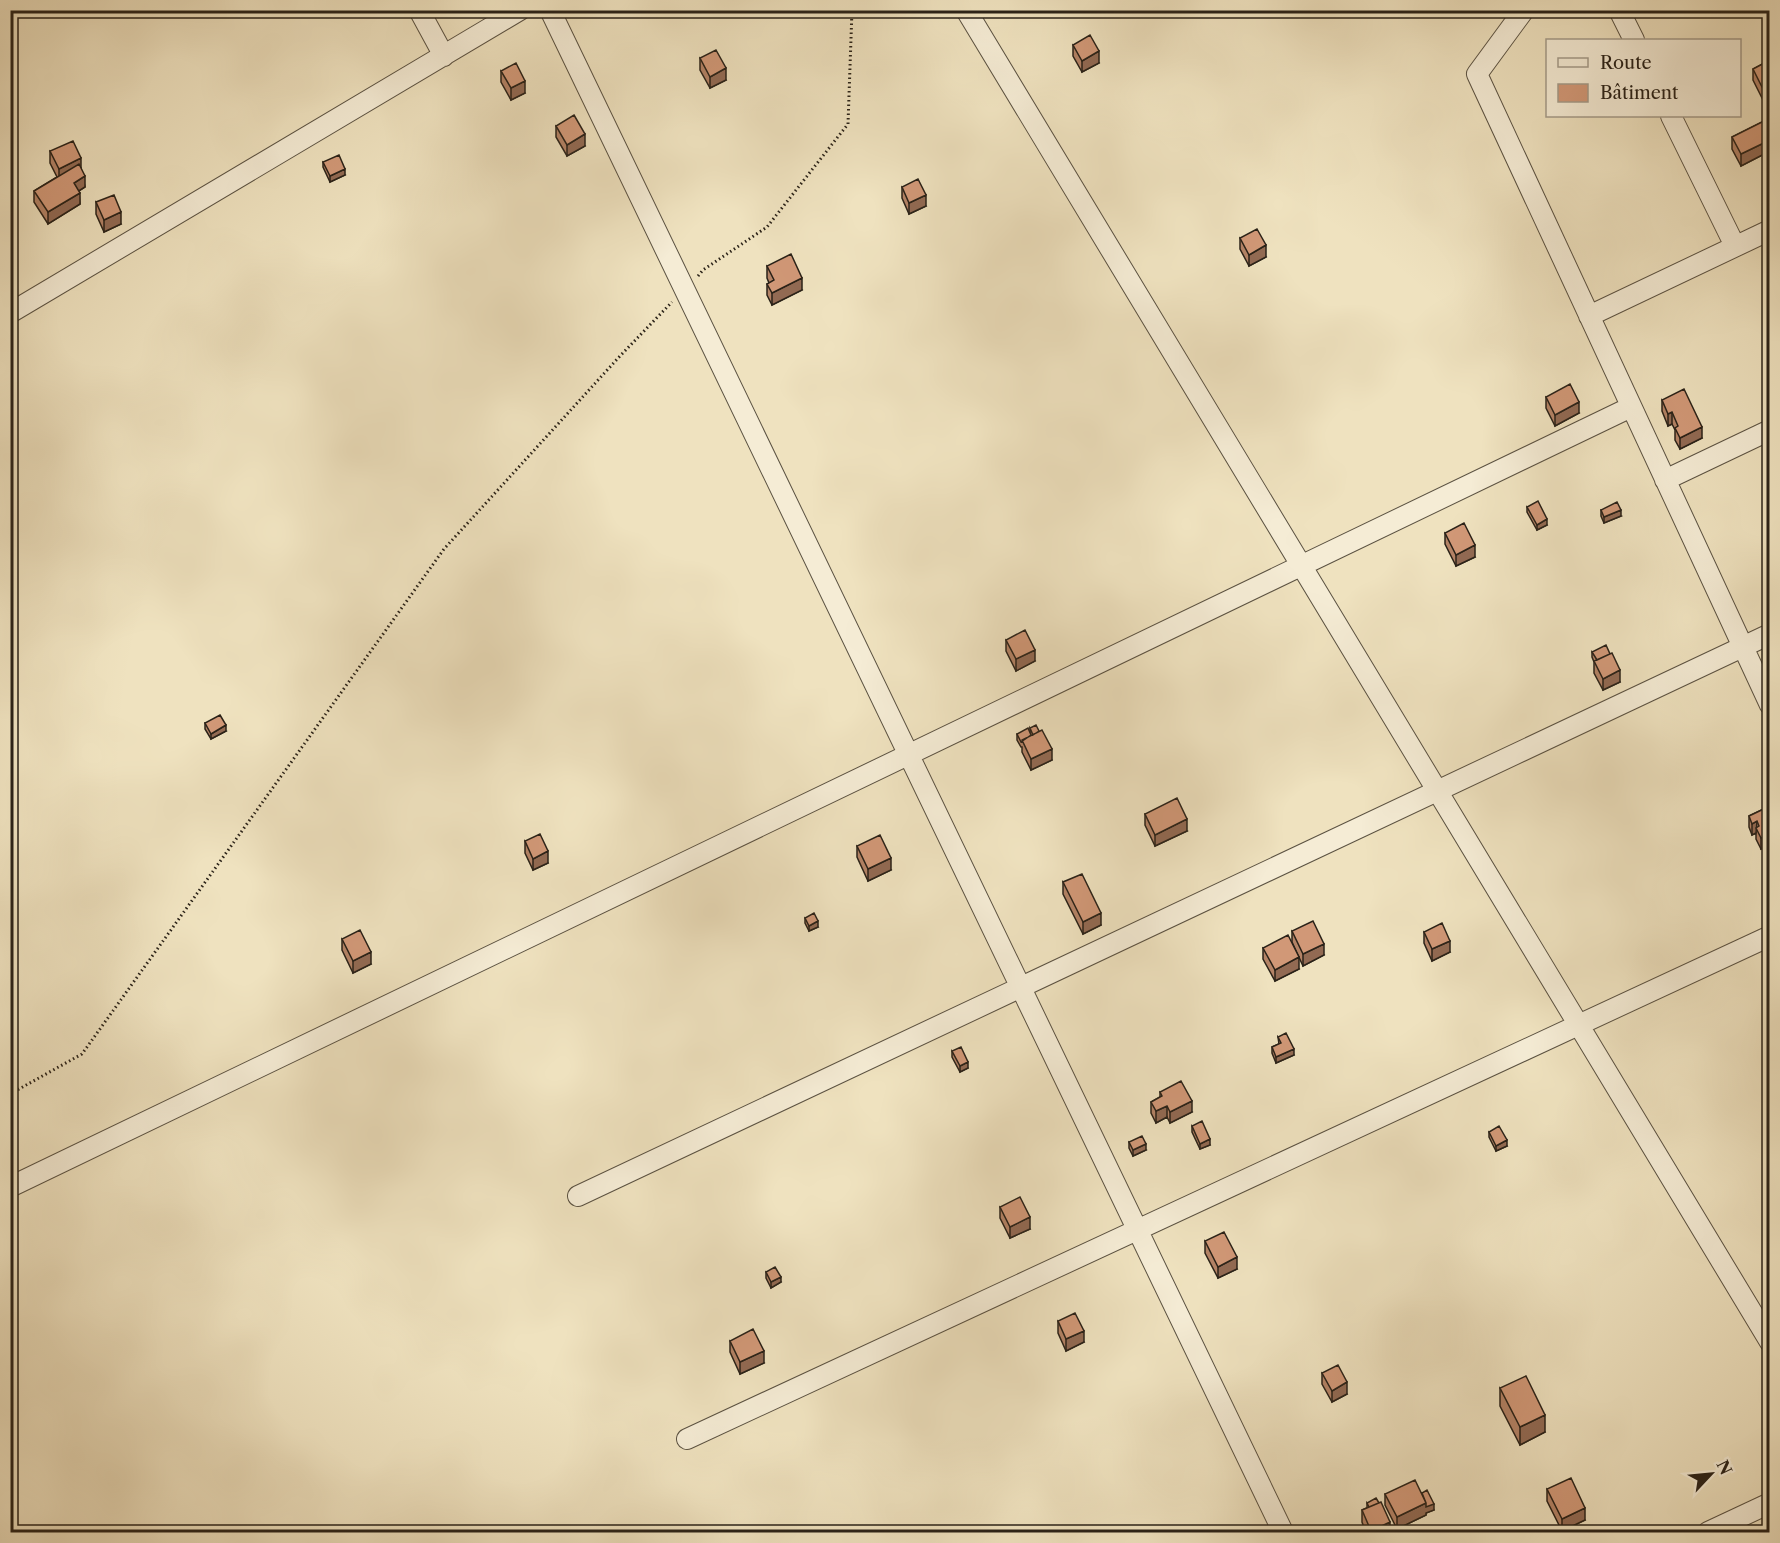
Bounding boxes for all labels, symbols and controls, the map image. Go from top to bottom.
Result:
legend [1546,39,1741,117]
text: Route [1600,52,1652,74]
text: Bâtiment [1600,82,1679,104]
north arrow [1681,1444,1741,1504]
text: N [1712,1457,1737,1478]

